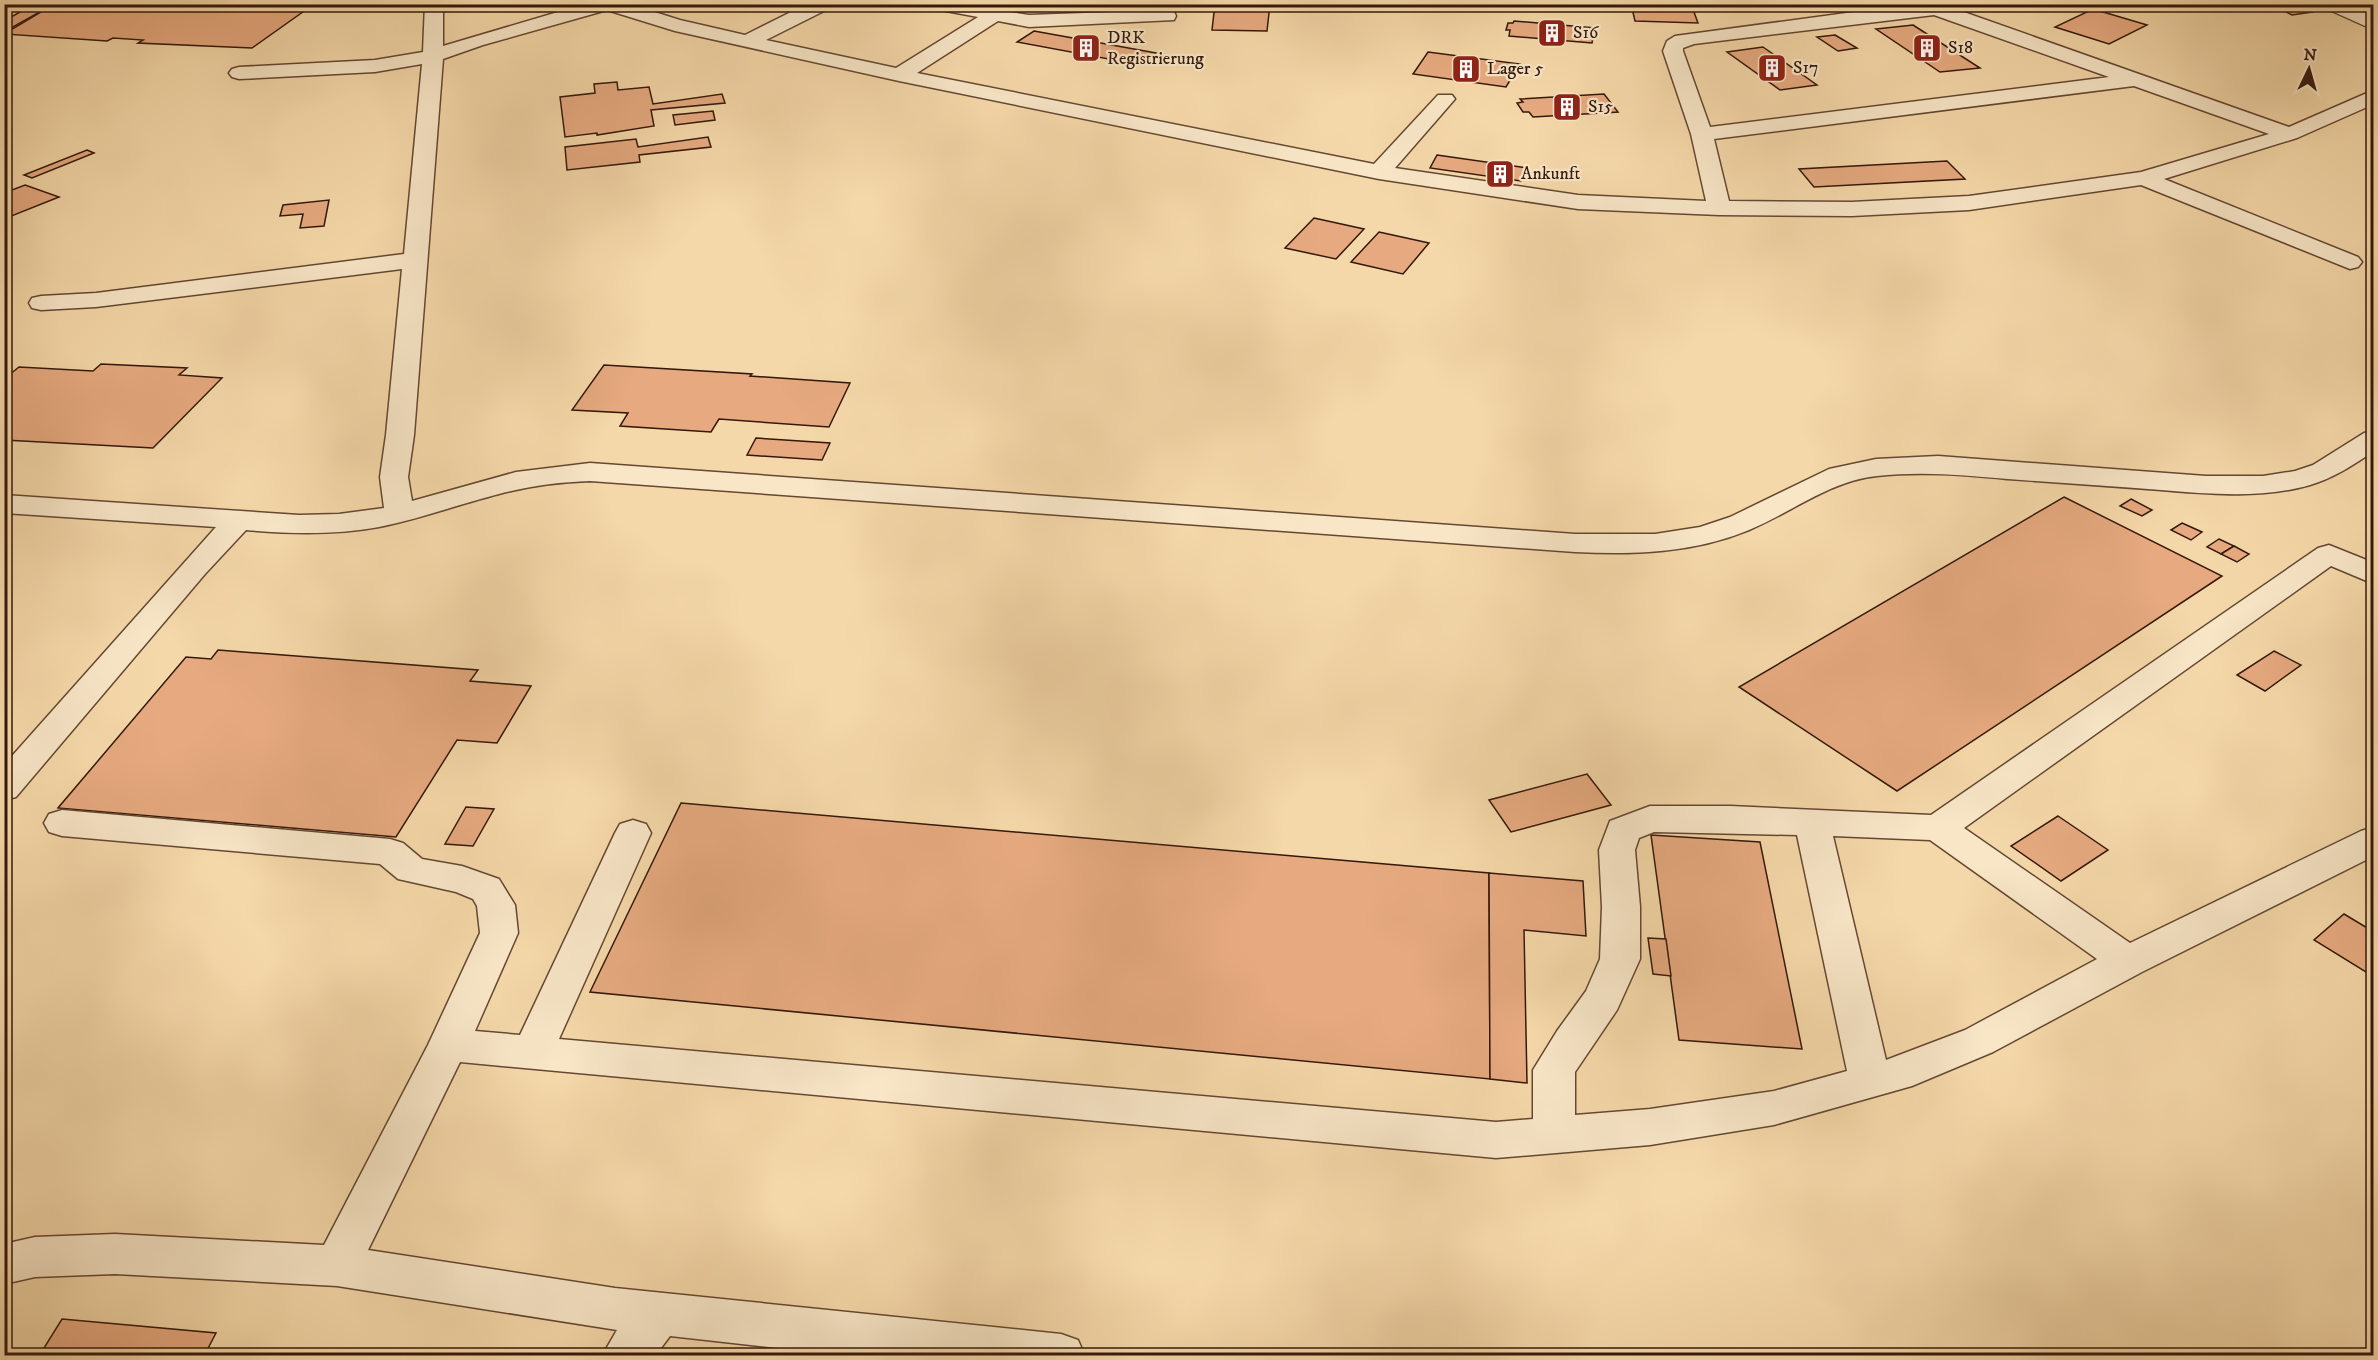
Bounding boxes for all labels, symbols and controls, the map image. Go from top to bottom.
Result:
building icon: S16 [1536,17,1568,49]
place label: S16 [1573,22,1599,44]
place label: DRK Registrierung [1107,27,1204,70]
building icon: DRK Registrierung [1070,32,1102,64]
building icon: S18 [1911,32,1943,64]
place label: S18 [1948,37,1973,59]
north arrow [2279,39,2339,99]
text: N [2303,45,2318,66]
building icon: S17 [1756,52,1788,84]
building icon: Lager 5 [1450,53,1482,85]
place label: S17 [1793,57,1819,79]
place label: Lager 5 [1487,58,1543,80]
building icon: S15 [1551,91,1583,123]
place label: S15 [1588,96,1613,118]
building icon: Ankunft [1484,158,1516,190]
place label: Ankunft [1521,163,1581,185]

